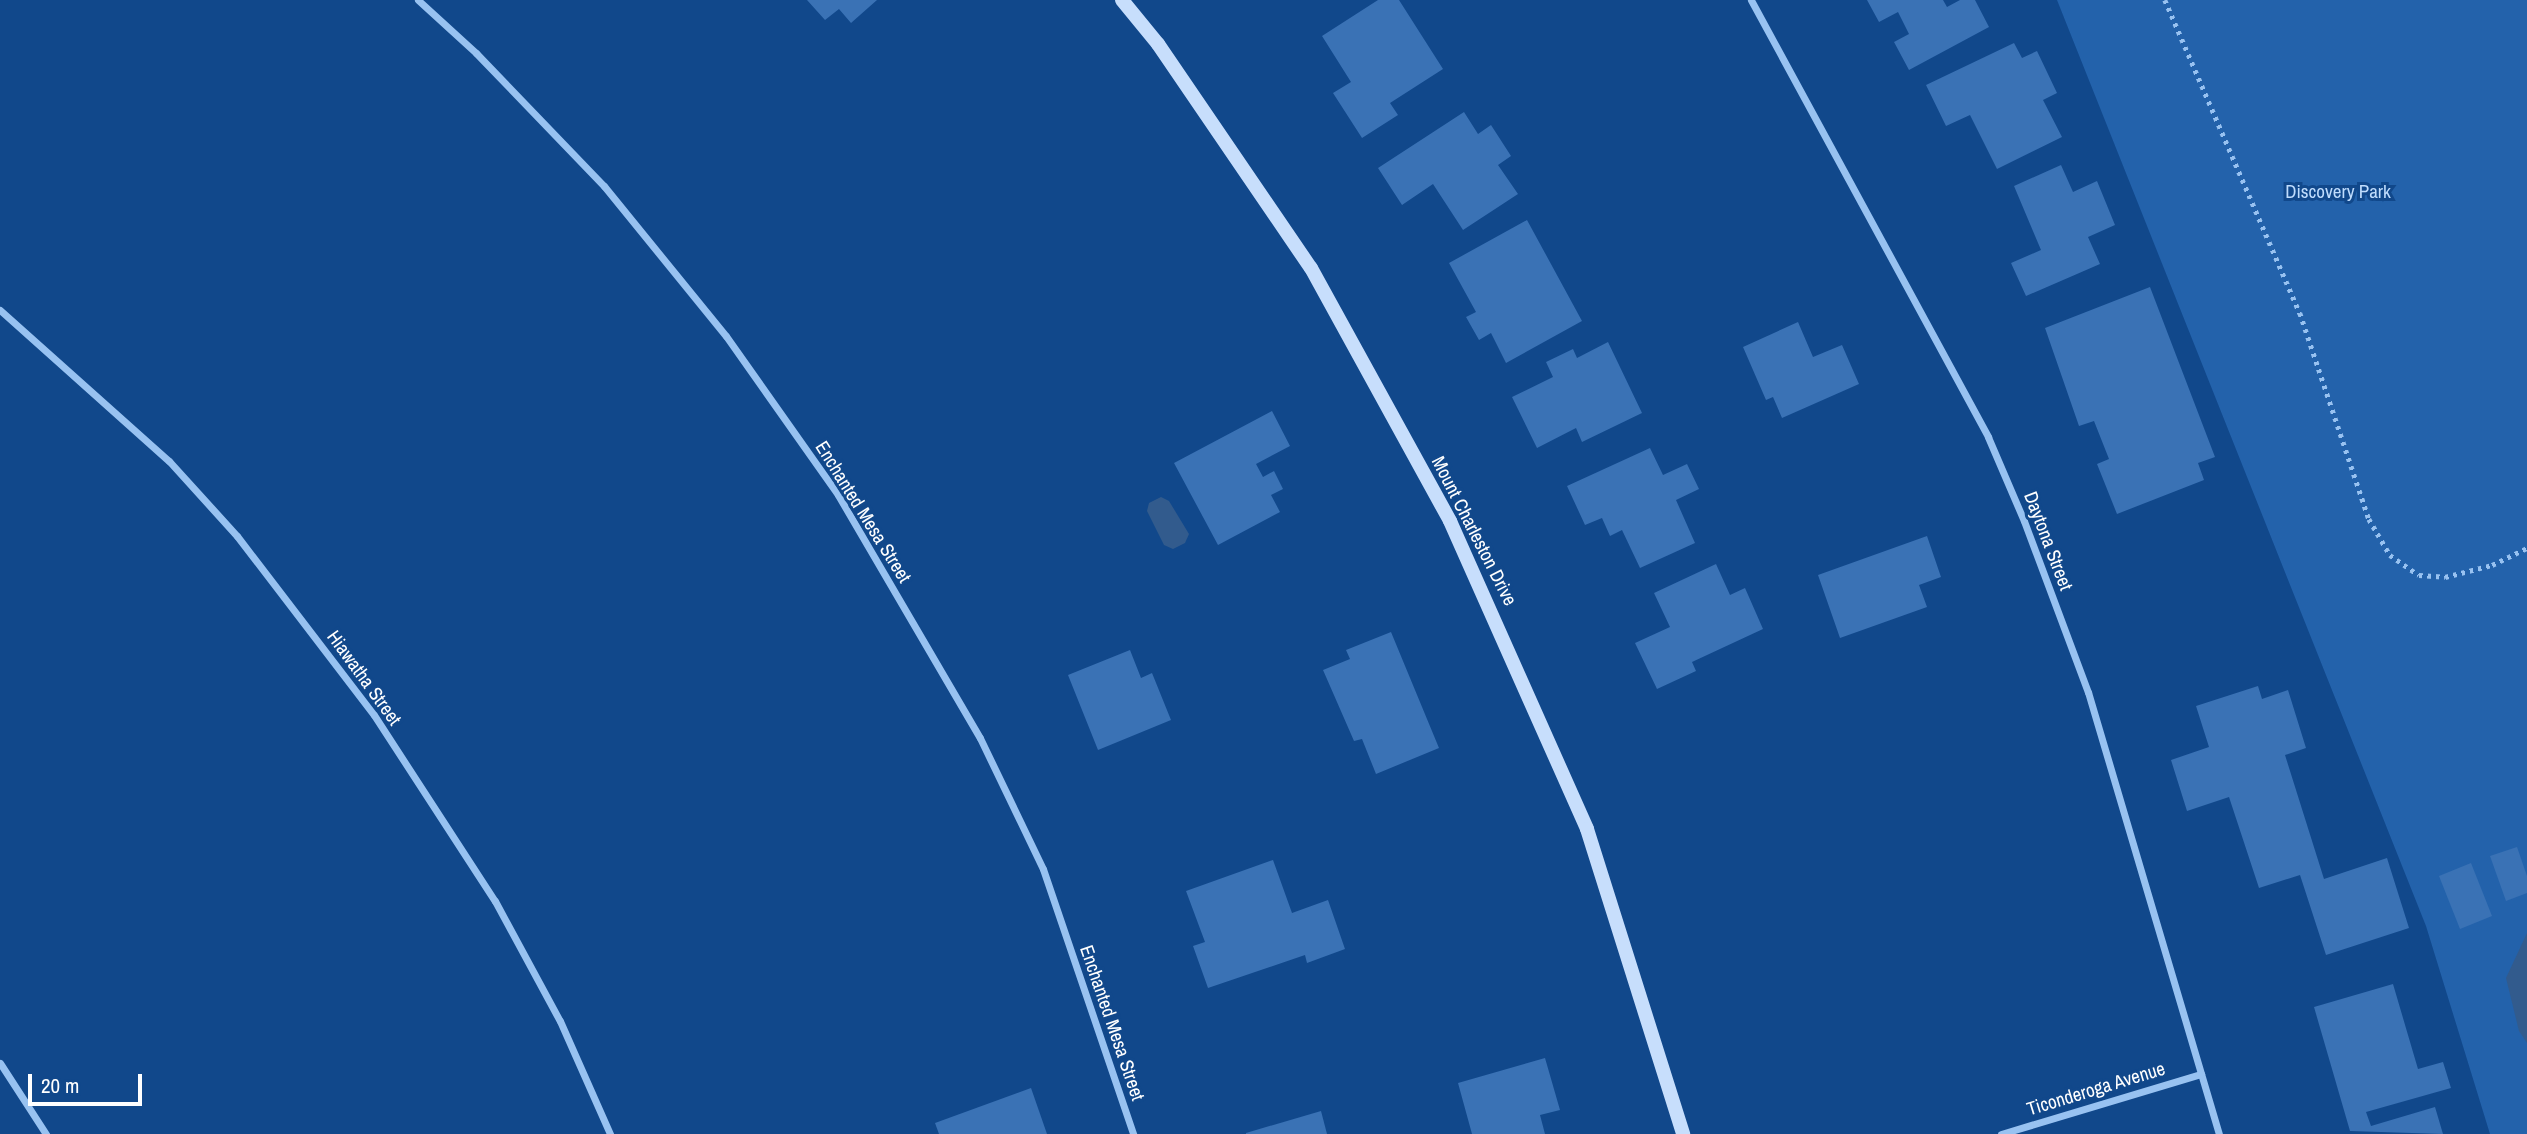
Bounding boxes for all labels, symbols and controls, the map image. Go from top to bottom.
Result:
park label: Discovery Park [2285,181,2391,203]
street label: Enchanted Mesa Street [810,437,916,587]
street label: Mount Charleston Drive [1426,453,1522,609]
street label: Daytona Street [2019,488,2077,594]
street label: Hiawatha Street [322,626,406,730]
street label: Enchanted Mesa Street [1075,942,1149,1104]
street label: Ticonderoga Avenue [2024,1057,2168,1121]
scale bar [32,1060,145,1104]
text: 20 m [41,1071,79,1100]

